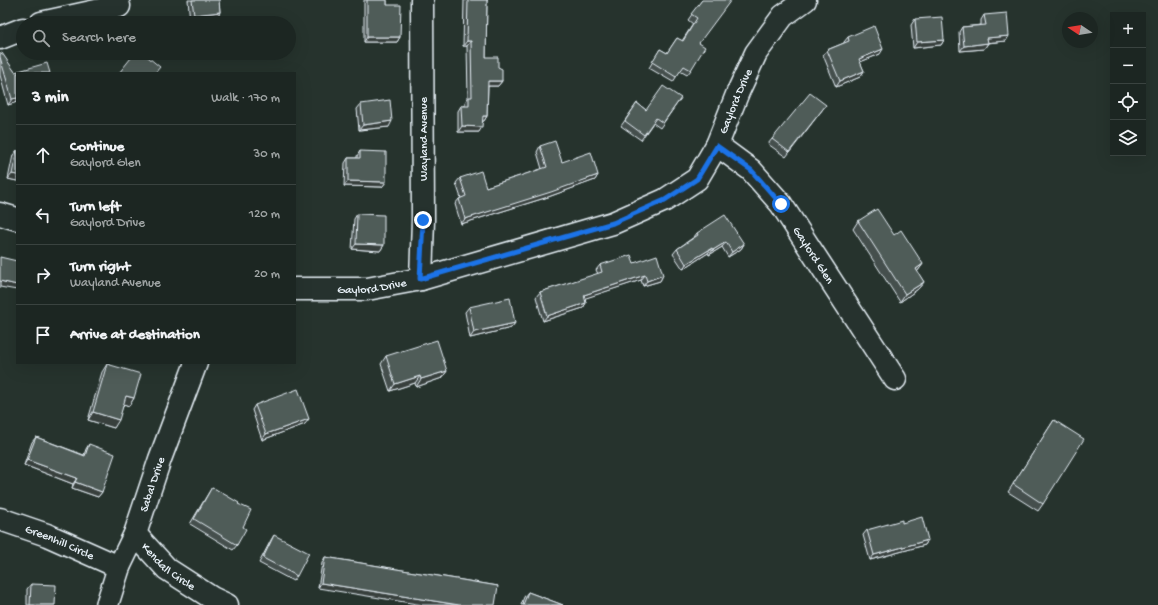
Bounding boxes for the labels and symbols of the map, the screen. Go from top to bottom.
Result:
north arrow [1062,12,1098,48]
street label: Gaylord Drive [717,66,757,136]
street label: Wayland Avenue [418,96,432,181]
route start [772,195,790,213]
route end [414,211,432,229]
street label: Gaylord Glen [789,225,836,287]
street label: Gaylord Drive [337,277,408,298]
street label: Sabal Drive [138,455,169,514]
street label: Greenhill Circle [23,523,96,564]
street label: Kendall Circle [138,541,198,595]

